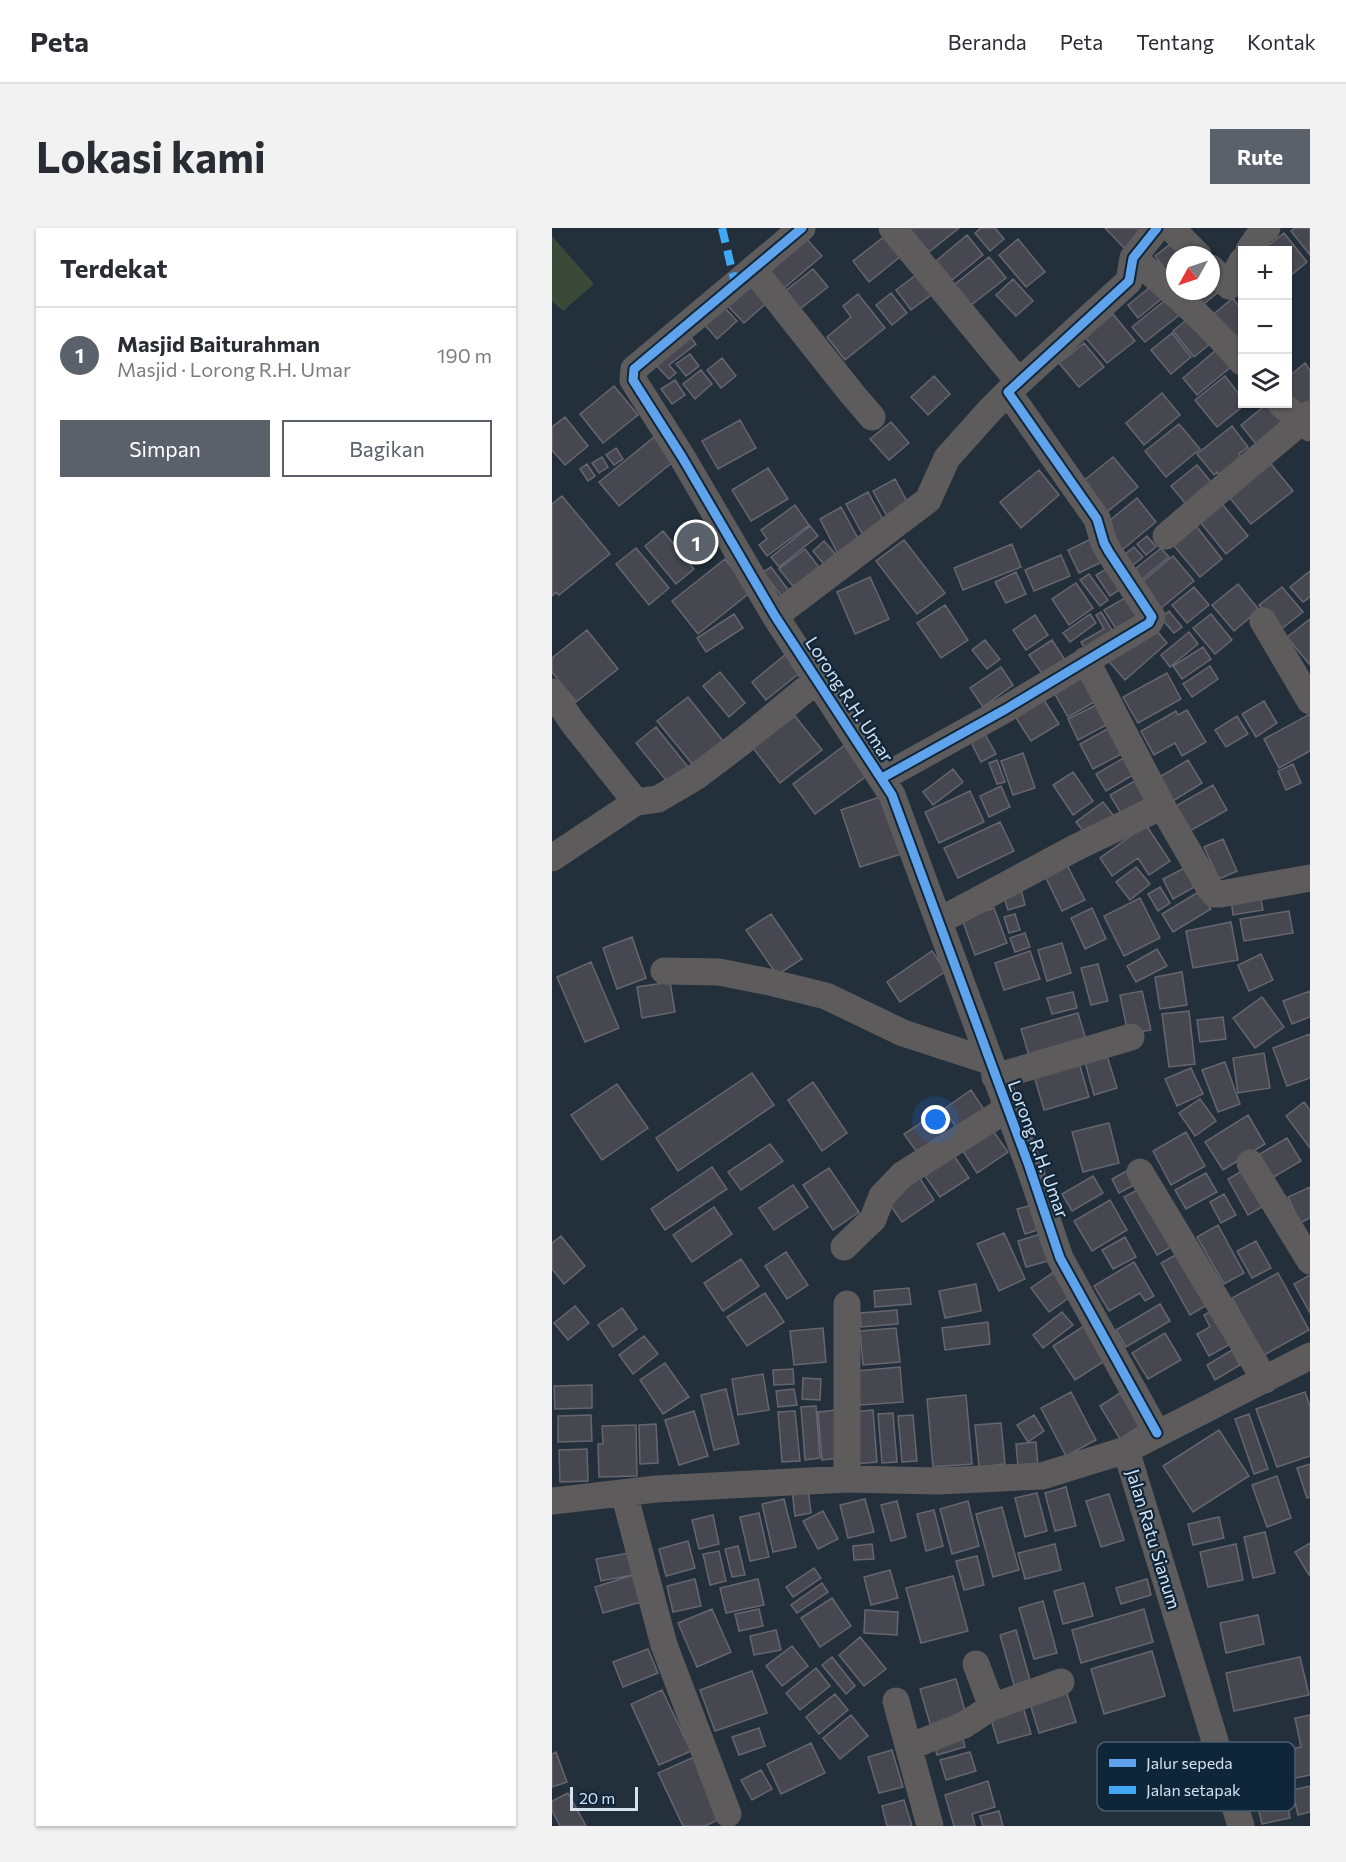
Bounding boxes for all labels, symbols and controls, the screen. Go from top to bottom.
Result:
text: Peta [30,24,89,58]
text: Beranda [948,29,1027,54]
text: Peta [1060,29,1103,54]
text: Tentang [1136,29,1214,54]
text: Kontak [1247,29,1316,54]
button: Rute [1210,129,1310,184]
text: Lokasi kami [36,130,266,182]
north arrow [1166,246,1220,300]
map controls [1238,246,1292,408]
button: + [1238,246,1292,300]
text: Terdekat [60,252,167,283]
button: − [1238,300,1292,354]
text: Masjid Baiturahman [117,330,320,357]
text: 1 [75,343,84,367]
text: 190 m [437,343,492,367]
button: layers [1238,354,1292,408]
text: Masjid · Lorong R.H. Umar [117,357,351,381]
button: Simpan [60,420,270,477]
button: Bagikan [282,420,492,477]
pin: 1 [676,520,716,564]
street label: Lorong R.H. Umar [801,632,899,766]
street label: Lorong R.H. Umar [1004,1077,1074,1221]
your location [921,1105,950,1134]
street label: Jalan Ratu Sianum [1122,1466,1186,1612]
legend [1097,1742,1295,1811]
text: Jalur sepeda [1146,1753,1233,1772]
text: Jalan setapak [1146,1780,1241,1799]
scale bar [570,1784,638,1812]
text: 20 m [579,1788,615,1807]

